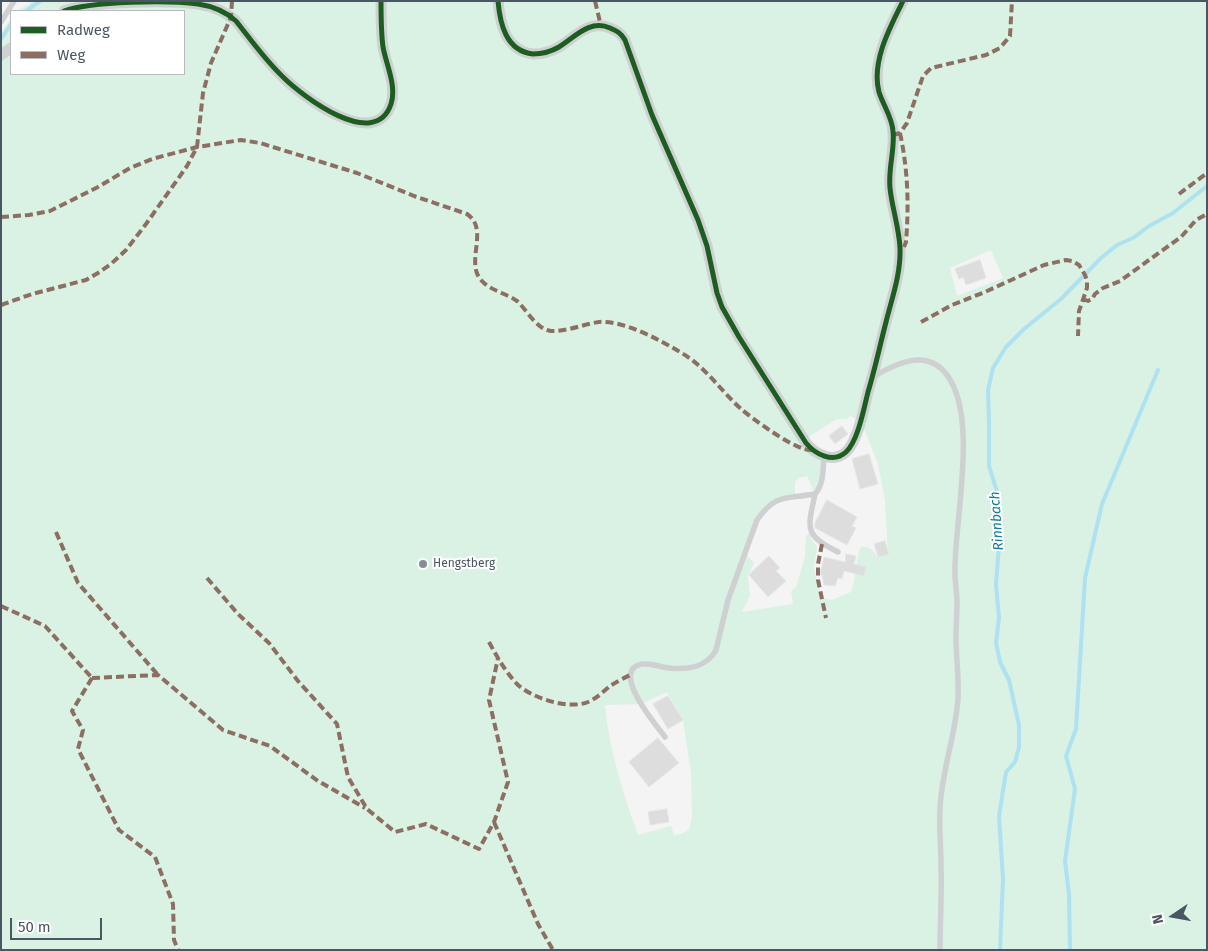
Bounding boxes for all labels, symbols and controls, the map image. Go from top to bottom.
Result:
legend [10,10,185,75]
text: Radweg [57,21,110,39]
text: Weg [57,46,85,64]
water label: Rinnbach [987,491,1007,551]
place label: Hengstberg [433,557,495,571]
marker: Hengstberg [417,558,429,570]
north arrow [1148,891,1198,941]
scale bar [12,908,105,940]
text: N [1149,913,1167,926]
text: 50 m [18,918,51,936]

